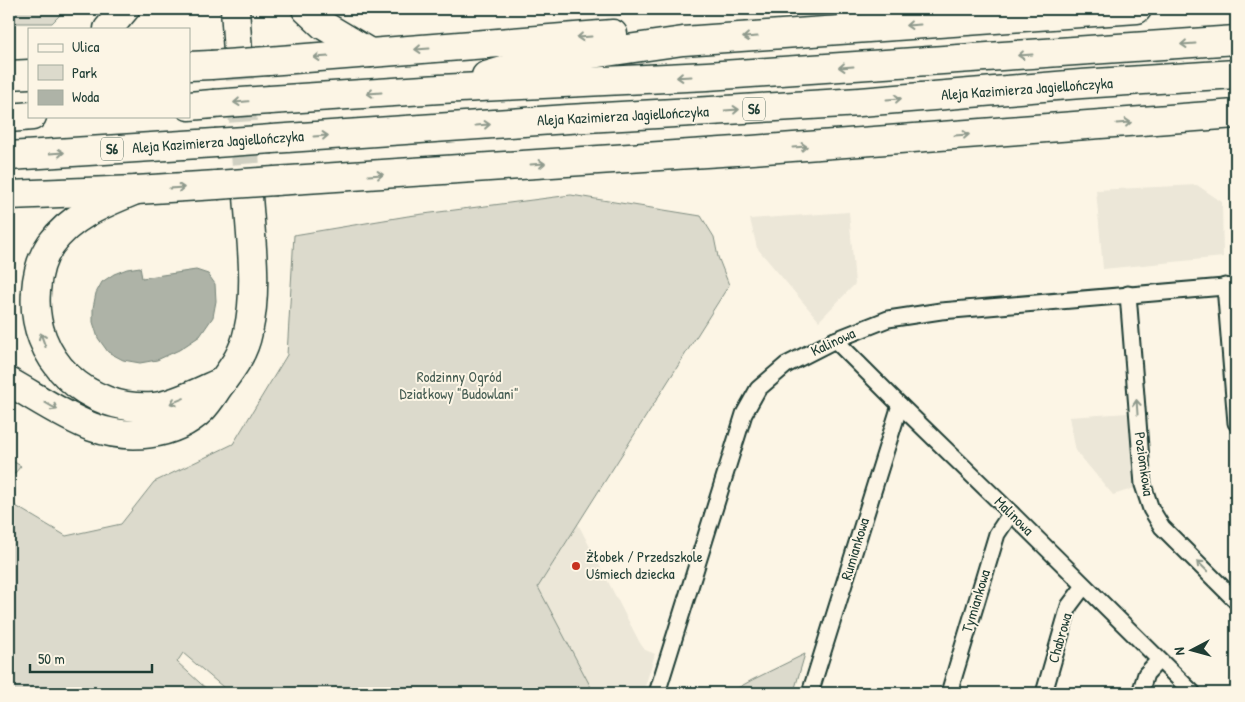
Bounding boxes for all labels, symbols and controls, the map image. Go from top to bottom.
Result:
one-way arrow [905,20,921,30]
legend [28,28,190,118]
one-way arrow [576,32,592,41]
one-way arrow [743,32,759,41]
text: Ulica [72,36,99,57]
one-way arrow [1180,39,1196,48]
one-way arrow [414,45,430,54]
one-way arrow [1018,50,1034,59]
one-way arrow [314,52,330,62]
text: Park [72,62,97,83]
one-way arrow [838,62,854,71]
street label: Aleja Kazimierza Jagiellończyka [940,72,1114,105]
one-way arrow [676,73,692,82]
text: Woda [72,86,99,107]
one-way arrow [366,88,382,97]
one-way arrow [886,94,902,104]
one-way arrow [234,97,250,107]
road number: S6 [743,98,765,120]
street label: Aleja Kazimierza Jagiellończyka [536,101,710,130]
one-way arrow [724,105,740,115]
one-way arrow [1116,118,1132,127]
one-way arrow [474,120,490,129]
street label: Aleja Kazimierza Jagiellończyka [131,125,305,158]
one-way arrow [954,130,970,139]
one-way arrow [312,131,328,140]
road number: S6 [101,138,123,160]
one-way arrow [792,142,808,151]
one-way arrow [49,148,65,158]
one-way arrow [529,160,545,169]
one-way arrow [367,170,383,179]
one-way arrow [169,183,185,192]
street label: Kalinowa [807,322,859,361]
one-way arrow [38,333,47,348]
park label: Rodzinny Ogród Działkowy "Budowlani" [399,366,519,404]
one-way arrow [170,396,185,406]
one-way arrow [1133,400,1142,416]
one-way arrow [43,401,58,411]
street label: Poziomkowa [1130,431,1159,497]
street label: Malinowa [990,491,1039,540]
street label: Rumiankowa [835,515,874,583]
place label: Żłobek / Przedszkole Uśmiech dziecka [586,546,703,584]
marker: Żłobek / Przedszkole Uśmiech dziecka [570,560,582,572]
one-way arrow [1196,560,1208,573]
street label: Tymiankowa [956,567,995,635]
street label: Chabrowa [1042,610,1077,665]
north arrow [1168,624,1218,674]
scale bar [30,642,152,674]
text: N [1169,646,1188,656]
text: 50 m [38,648,65,669]

